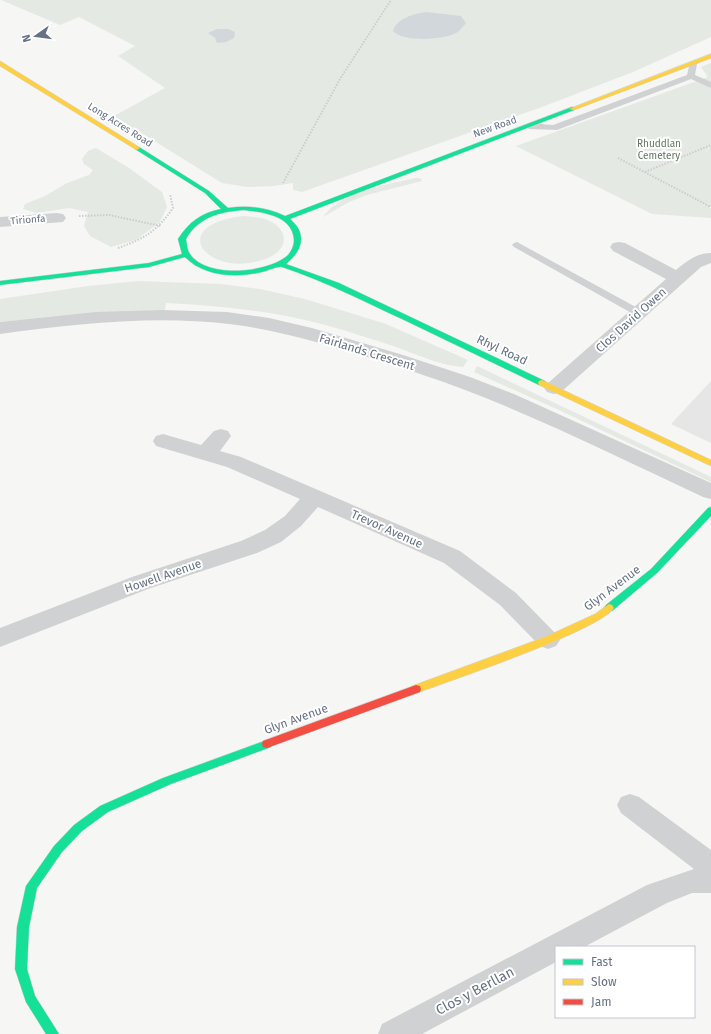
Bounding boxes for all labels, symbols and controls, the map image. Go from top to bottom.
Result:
north arrow [16,16,56,56]
text: N [20,33,34,43]
street label: Long Acres Road [85,100,155,150]
street label: New Road [472,114,518,140]
park label: Rhuddlan Cemetery [637,138,681,162]
street label: Tirionfa [10,212,46,228]
street label: Clos David Owen [593,285,669,355]
street label: Fairlands Crescent [318,331,417,373]
street label: Rhyl Road [474,332,530,368]
street label: Trevor Avenue [349,507,425,551]
street label: Howell Avenue [123,556,203,596]
street label: Glyn Avenue [581,562,643,614]
street label: Glyn Avenue [262,701,330,737]
legend [555,946,695,1018]
text: Fast [591,955,613,969]
street label: Clos y Berllan [433,963,517,1019]
text: Slow [591,975,617,989]
text: Jam [591,995,611,1009]

